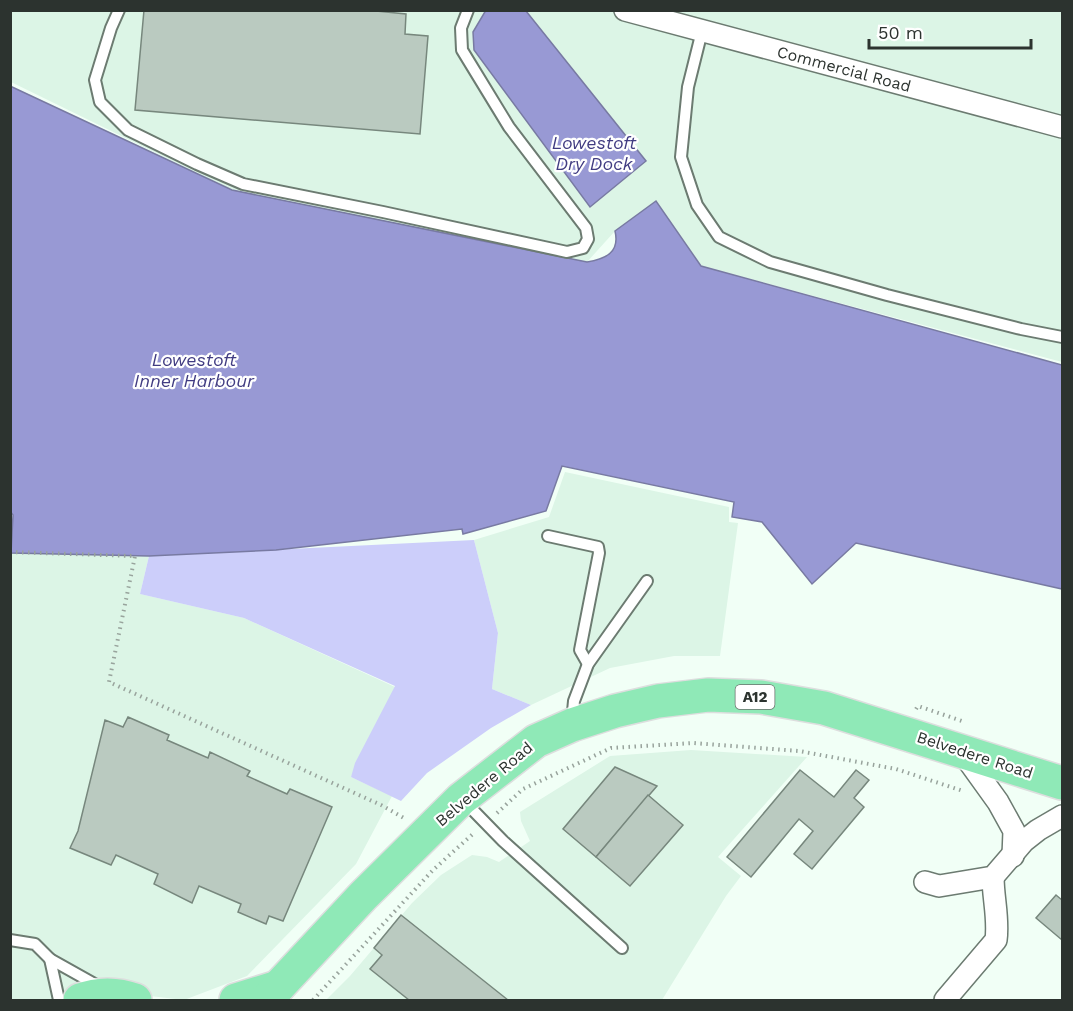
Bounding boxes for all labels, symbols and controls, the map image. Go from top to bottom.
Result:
scale bar [869,12,1031,50]
text: 50 m [878,22,923,43]
street label: Commercial Road [775,42,913,96]
water label: Lowestoft Dry Dock [552,132,637,174]
water label: Lowestoft Inner Harbour [134,349,255,391]
road number: A12 [736,685,774,709]
street label: Belvedere Road [914,727,1036,783]
street label: Belvedere Road [432,738,536,830]

